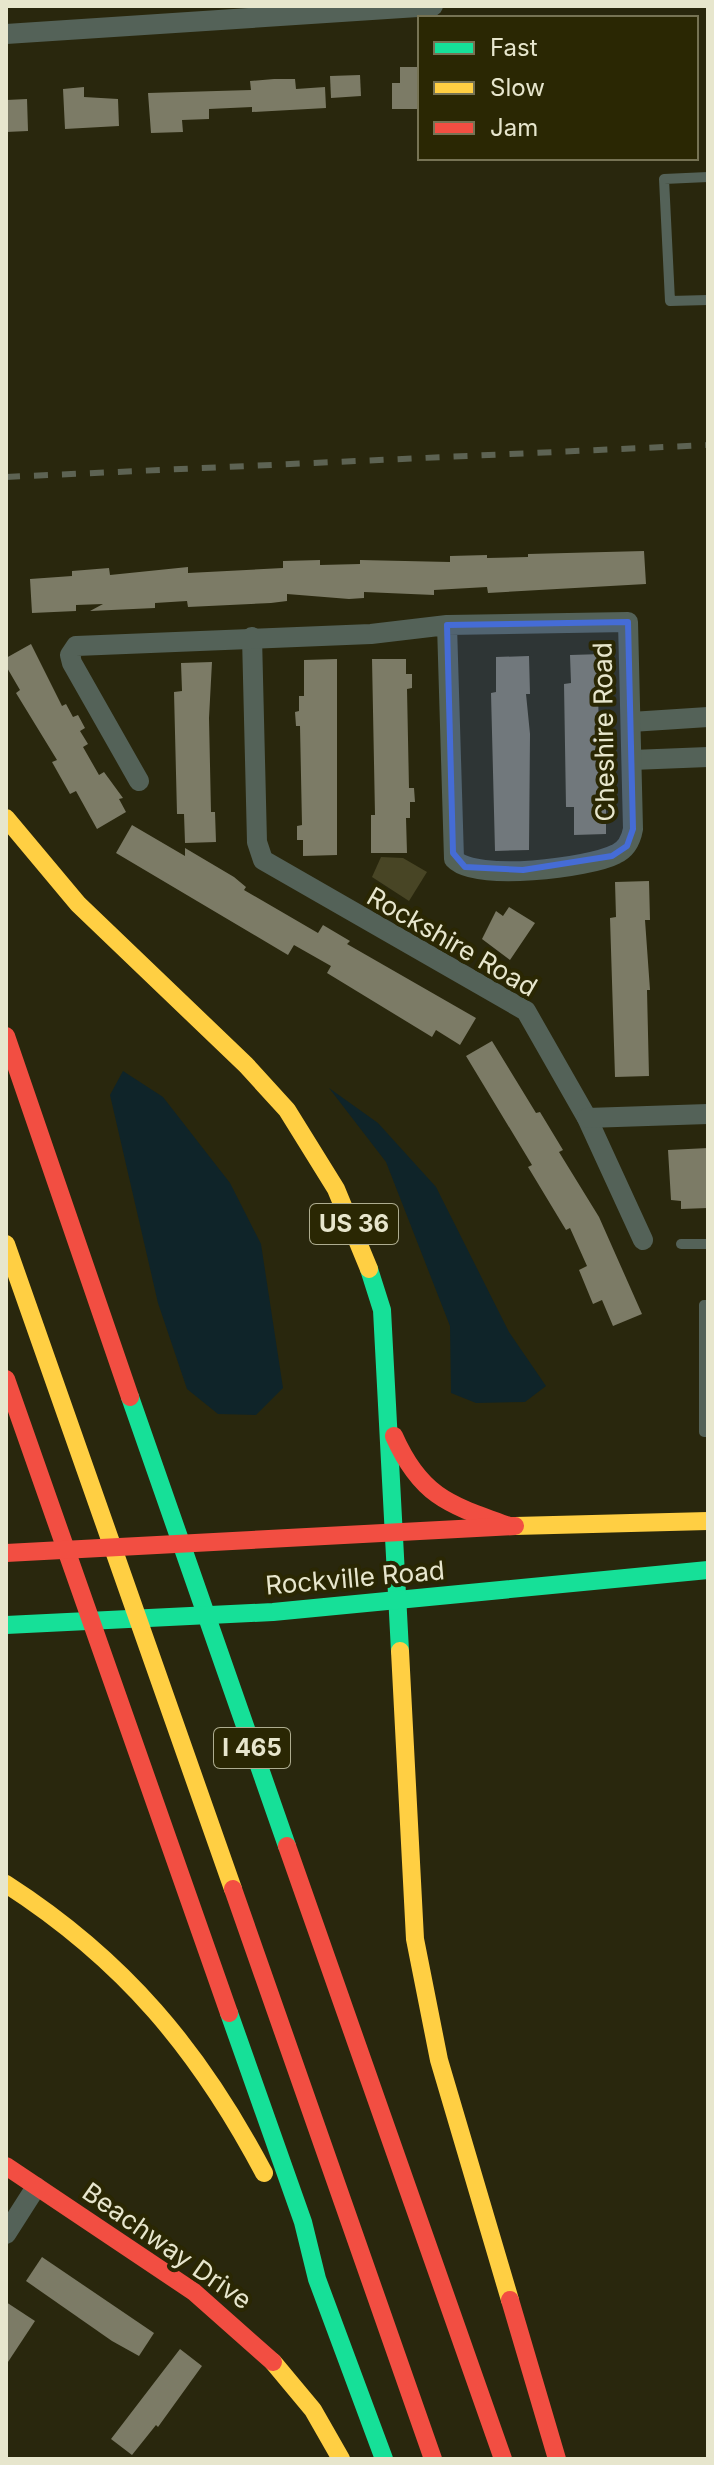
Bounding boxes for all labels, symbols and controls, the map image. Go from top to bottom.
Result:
legend [418,16,698,160]
text: Fast [490,33,538,62]
text: Slow [490,73,545,102]
text: Jam [490,113,538,142]
street label: Cheshire Road [586,642,621,822]
street label: Rockshire Road [362,880,543,1003]
road number: US 36 [310,1204,398,1244]
street label: Rockville Road [264,1554,446,1601]
road number: I 465 [214,1728,290,1768]
street label: Beachway Drive [77,2176,258,2315]

